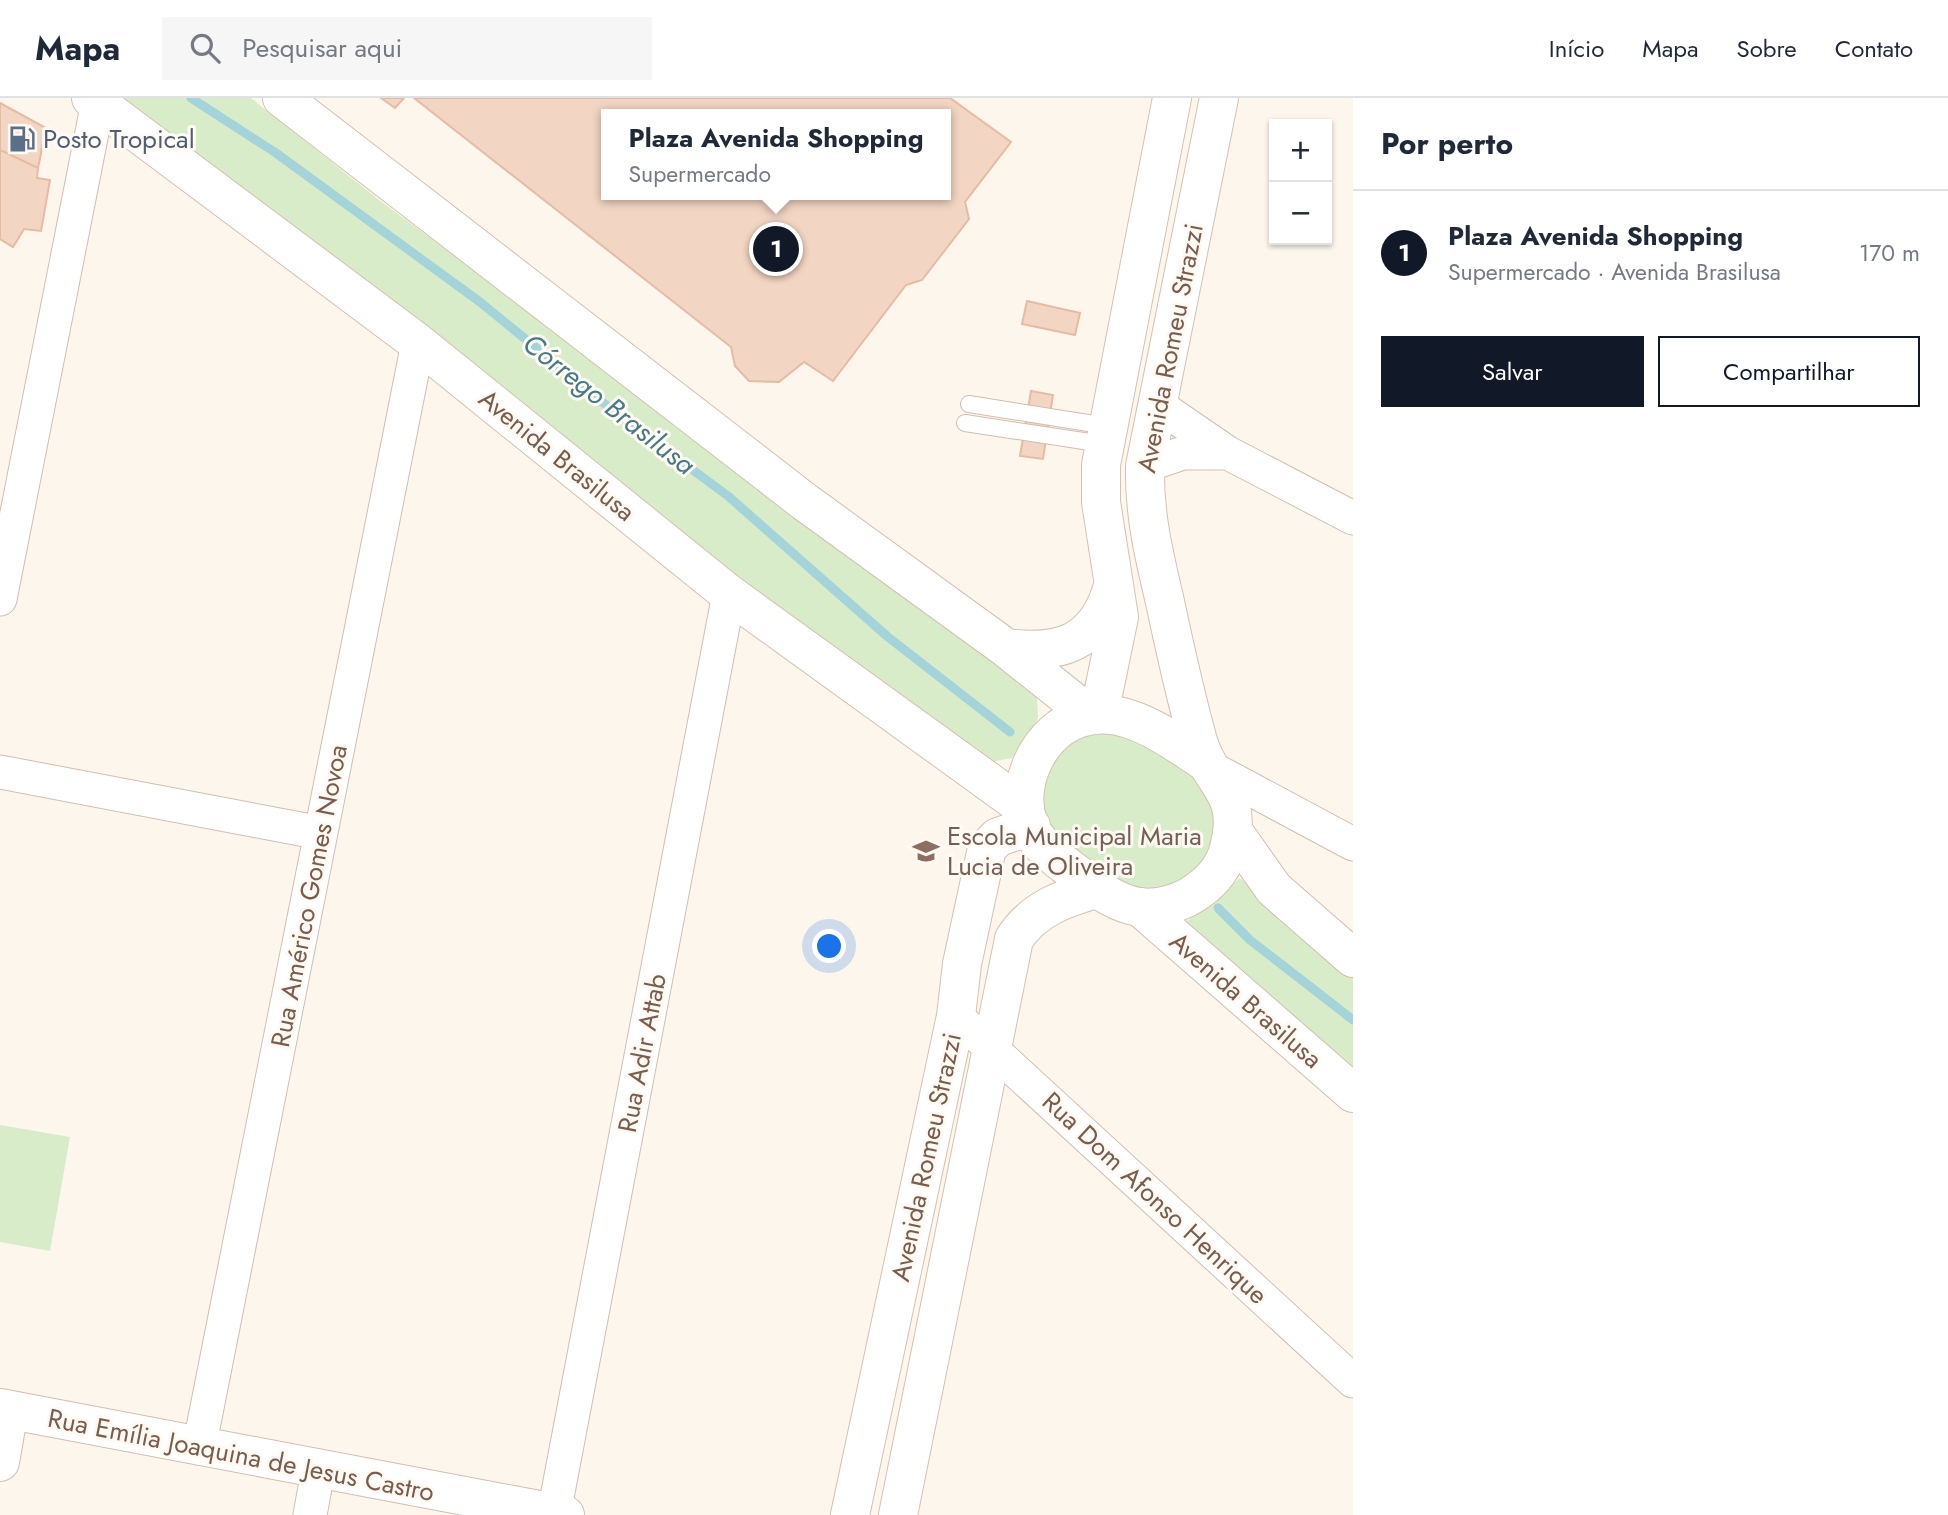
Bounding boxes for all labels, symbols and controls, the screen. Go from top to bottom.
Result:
search box [162,17,652,80]
text: Mapa [35,25,120,72]
icon: search [186,29,224,67]
text: Pesquisar aqui [242,29,402,67]
text: Início [1549,31,1604,66]
text: Mapa [1642,31,1699,66]
text: Sobre [1737,31,1797,66]
text: Contato [1835,31,1913,66]
popup [601,109,951,200]
text: Plaza Avenida Shopping [628,119,924,157]
map controls [1269,119,1332,245]
button: + [1269,119,1332,182]
place label: Posto Tropical [43,120,195,158]
text: Por perto [1381,122,1513,165]
fuel station icon: Posto Tropical [7,124,37,154]
text: Supermercado [628,157,771,191]
button: − [1269,182,1332,245]
text: Plaza Avenida Shopping [1448,217,1743,255]
street label: Avenida Romeu Strazzi [1127,220,1213,476]
pin: 1 [753,223,799,275]
text: 1 [1398,236,1410,270]
text: 170 m [1859,236,1920,270]
text: Supermercado · Avenida Brasilusa [1448,255,1781,289]
water label: Córrego Brasilusa [514,323,705,485]
button: Salvar [1381,336,1644,407]
button: Compartilhar [1658,336,1920,407]
street label: Avenida Brasilusa [471,380,643,530]
street label: Rua Américo Gomes Novoa [261,741,357,1051]
place label: Escola Municipal Maria Lucia de Oliveira [947,817,1202,885]
school or university icon: Escola Municipal Maria Lucia de Oliveira [911,836,941,866]
street label: Avenida Brasilusa [1161,923,1331,1077]
your location [812,929,846,963]
street label: Rua Adir Attab [608,970,676,1136]
street label: Avenida Romeu Strazzi [881,1029,971,1285]
street label: Rua Dom Afonso Henrique [1034,1083,1276,1313]
street label: Rua Emília Joaquina de Jesus Castro [45,1399,437,1511]

